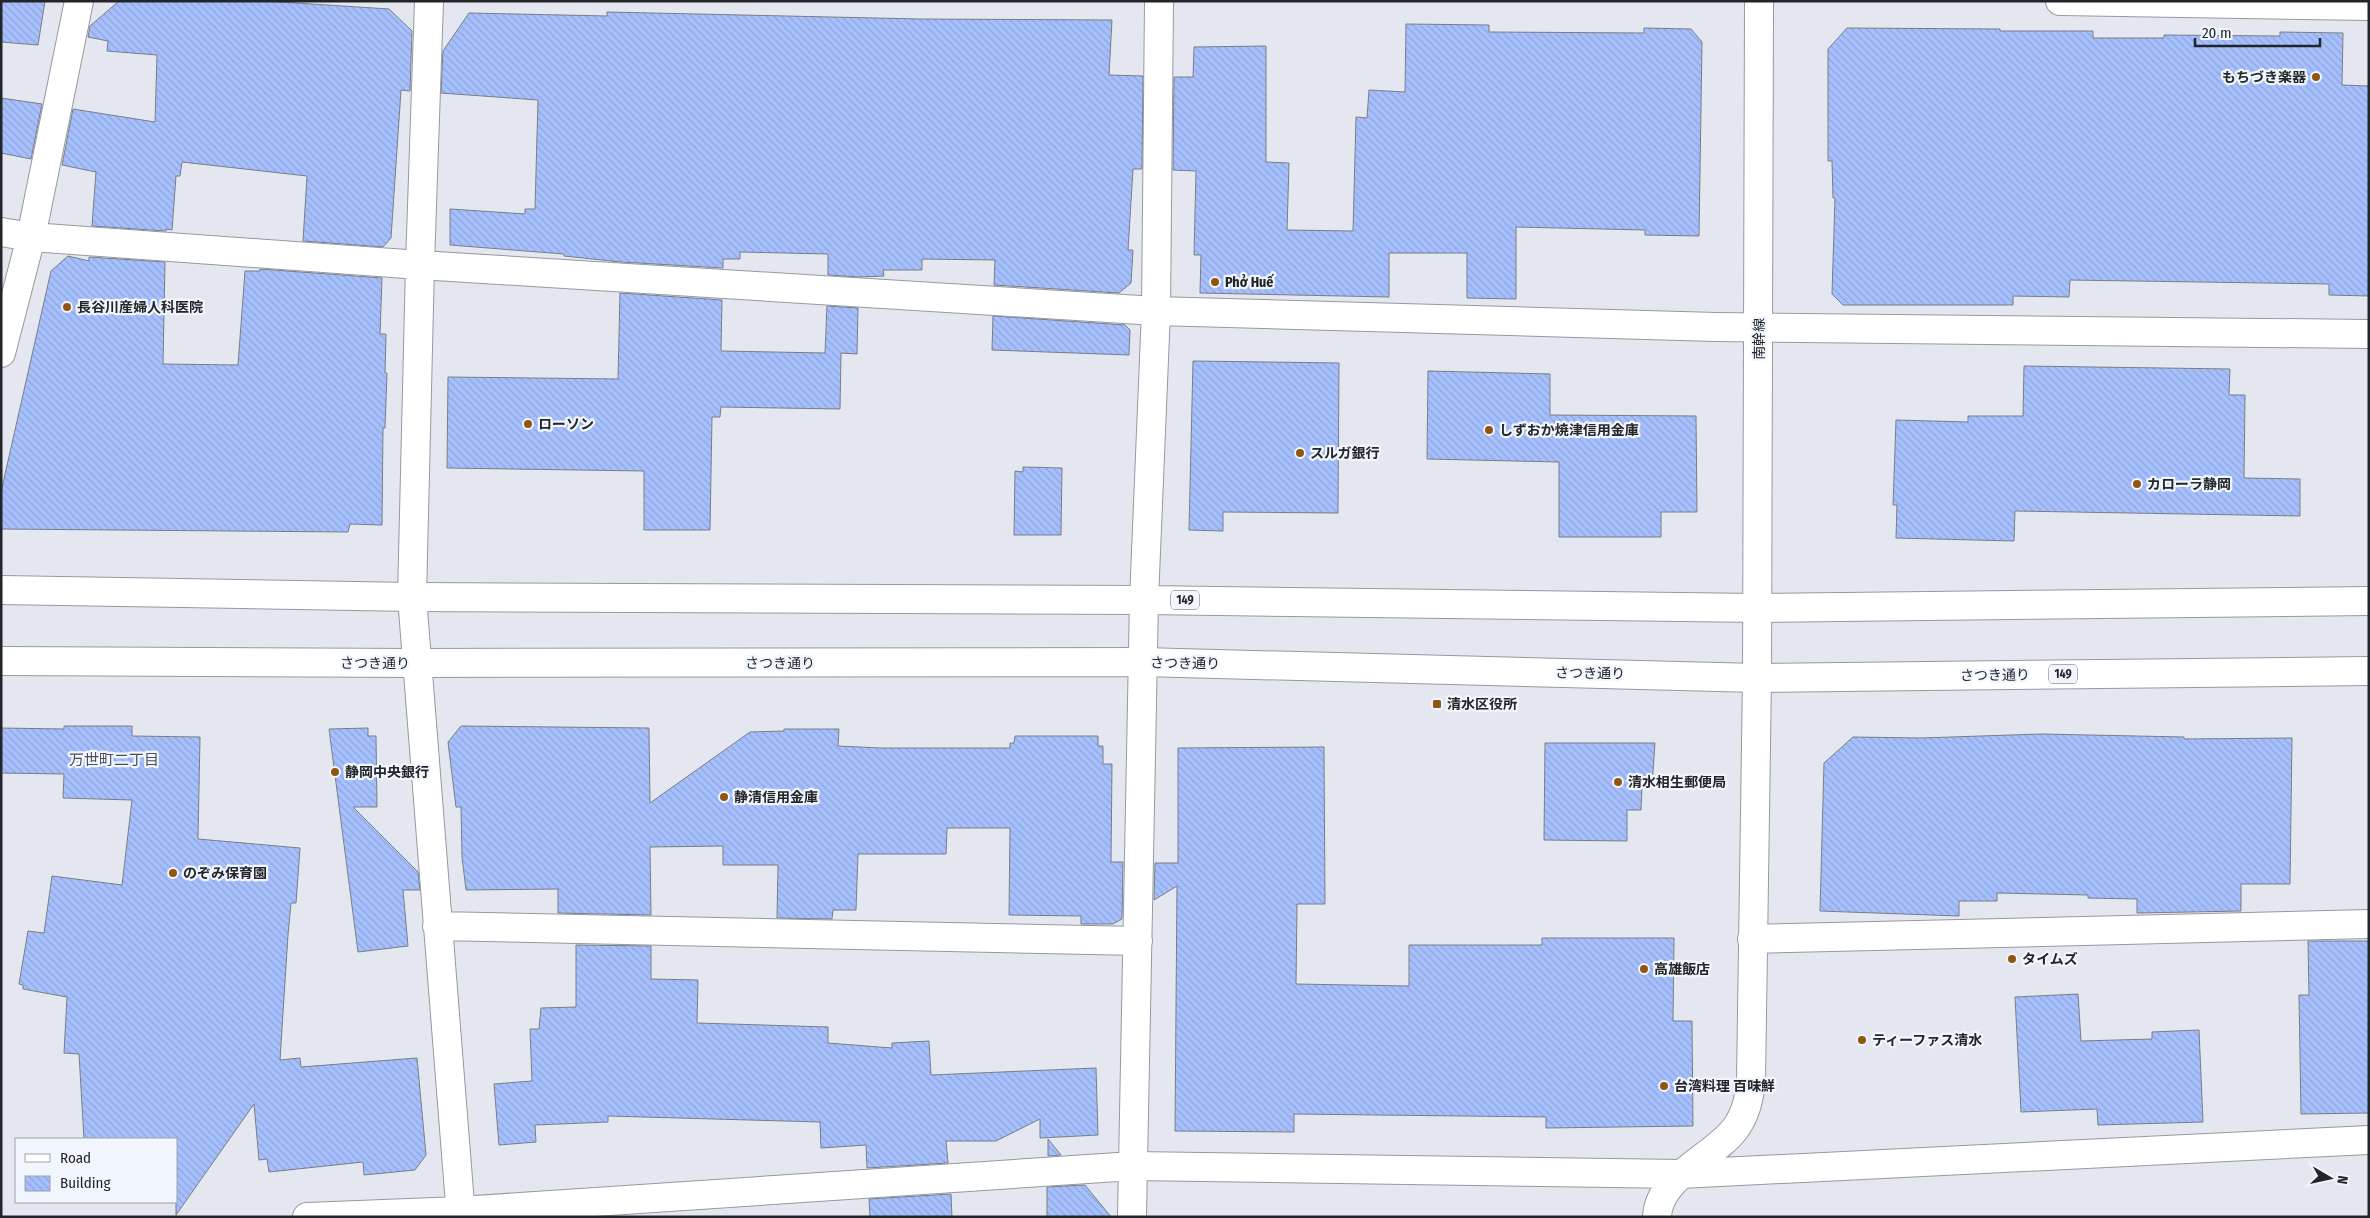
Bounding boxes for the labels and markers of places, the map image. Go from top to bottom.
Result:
place label: もちづき楽器 [2222,69,2307,86]
marker: もちづき楽器 [2310,71,2322,83]
place label: Phở Huế [1225,273,1274,291]
marker: Phở Huế [1209,276,1221,288]
place label: 長谷川産婦人科医院 [77,299,203,316]
marker: 長谷川産婦人科医院 [61,301,73,313]
place label: ローソン [538,416,594,433]
marker: ローソン [522,418,534,430]
place label: しずおか焼津信用金庫 [1499,422,1639,439]
marker: しずおか焼津信用金庫 [1483,424,1495,436]
place label: スルガ銀行 [1310,445,1380,462]
marker: スルガ銀行 [1294,447,1306,459]
place label: カローラ静岡 [2147,476,2231,493]
marker: カローラ静岡 [2131,478,2143,490]
place label: 清水区役所 [1447,696,1517,713]
marker: 清水区役所 [1431,698,1443,710]
place label: 静岡中央銀行 [345,764,429,781]
marker: 静岡中央銀行 [329,766,341,778]
place label: 清水相生郵便局 [1628,774,1726,791]
marker: 清水相生郵便局 [1612,776,1624,788]
place label: 静清信用金庫 [734,789,818,806]
marker: 静清信用金庫 [718,791,730,803]
place label: のぞみ保育園 [183,865,267,882]
marker: のぞみ保育園 [167,867,179,879]
place label: タイムズ [2022,951,2078,968]
marker: タイムズ [2006,953,2018,965]
place label: 高雄飯店 [1654,961,1710,978]
marker: 高雄飯店 [1638,963,1650,975]
place label: ティーファス清水 [1872,1032,1982,1049]
marker: ティーファス清水 [1856,1034,1868,1046]
place label: 台湾料理 百味鮮 [1674,1078,1775,1095]
marker: 台湾料理 百味鮮 [1658,1080,1670,1092]

